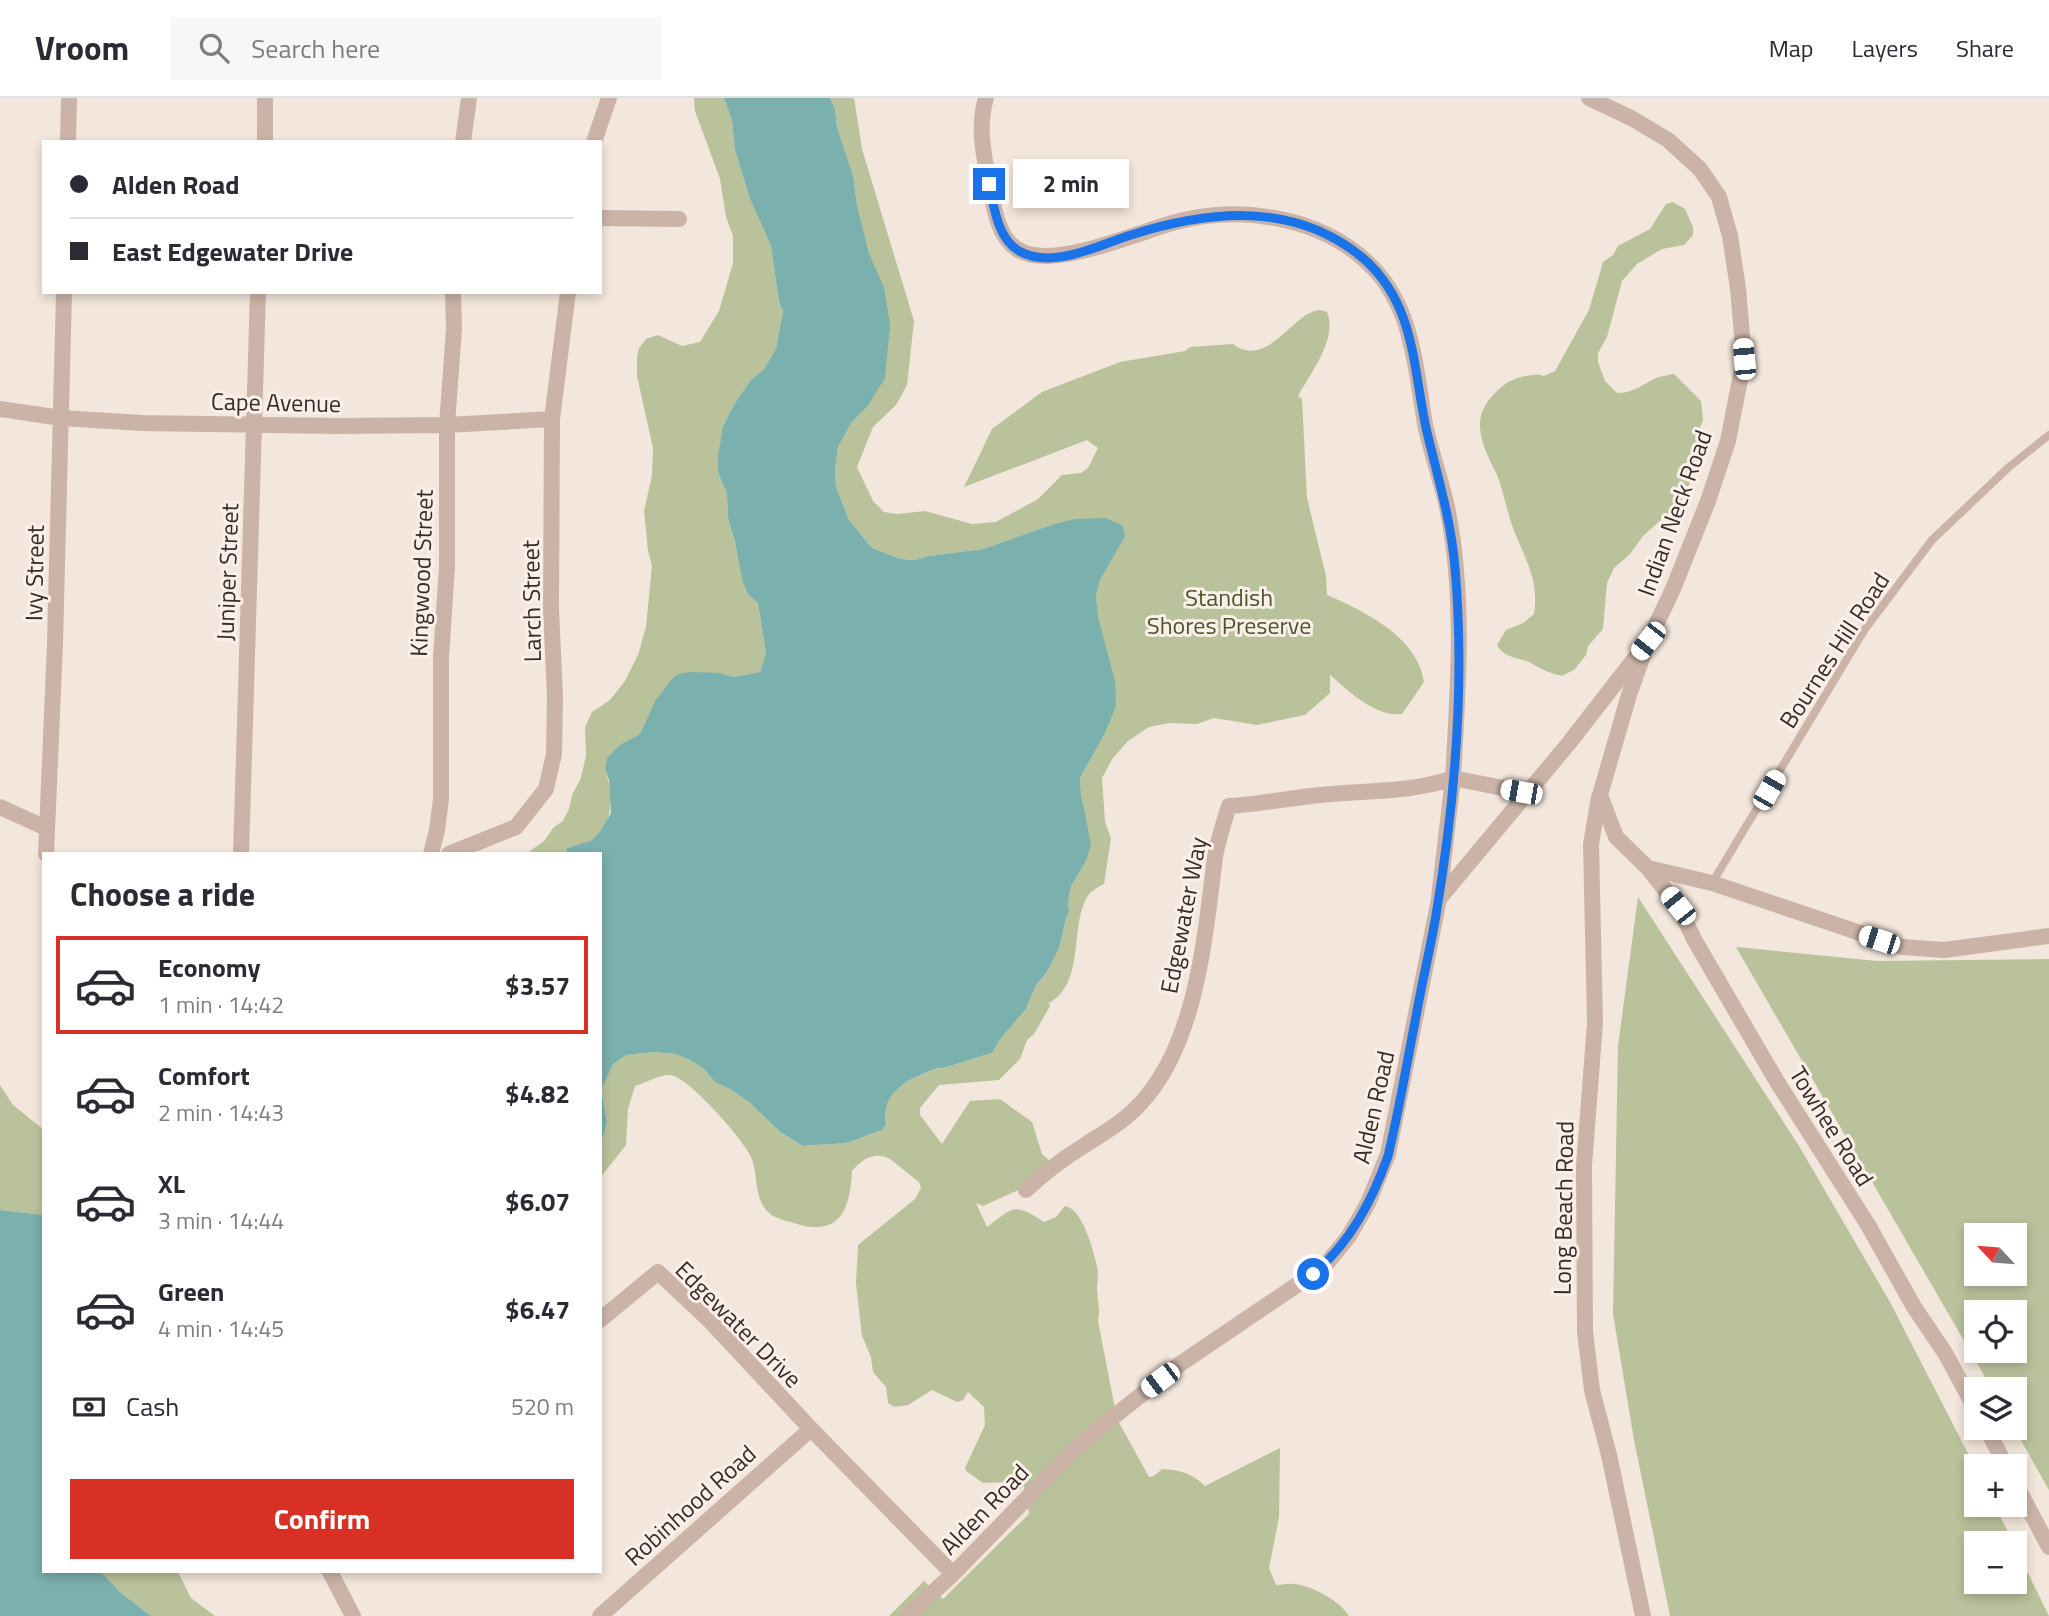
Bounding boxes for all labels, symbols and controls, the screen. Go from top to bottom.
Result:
search box [171,17,661,80]
text: Vroom [35,23,129,73]
icon: search [195,29,233,67]
text: Search here [251,29,380,68]
text: Map [1769,30,1814,66]
text: Layers [1852,30,1918,66]
text: Share [1956,30,2014,66]
callout: 2 min [1014,160,1129,208]
text: Alden Road [112,165,240,204]
text: 2 min [1043,166,1099,201]
route end [973,168,1005,200]
text: East Edgewater Drive [112,232,353,271]
car [1732,337,1757,381]
street label: Cape Avenue [211,383,341,421]
street label: Indian Neck Road [1627,425,1721,601]
street label: Kingwood Street [400,488,442,657]
street label: Juniper Street [207,502,247,642]
street label: Ivy Street [15,524,53,621]
street label: Larch Street [512,539,550,662]
street label: Bournes Hill Road [1770,565,1898,735]
park label: Standish Shores Preserve [1147,579,1311,643]
car [1627,618,1670,664]
car [1750,767,1789,813]
car [1499,778,1544,806]
street label: Edgewater Way [1150,833,1216,996]
text: Choose a ride [70,870,255,918]
car [1657,883,1700,929]
car [1856,924,1903,956]
text: Economy [158,948,260,987]
icon: car [74,954,137,1017]
text: $3.57 [505,966,570,1005]
text: 1 min · 14:42 [158,987,284,1022]
street label: Alden Road [1343,1047,1403,1167]
text: Comfort [158,1056,250,1095]
street label: Towhee Road [1781,1059,1883,1193]
icon: car [74,1062,137,1125]
text: $4.82 [505,1074,570,1113]
text: 2 min · 14:43 [158,1095,284,1130]
street label: Long Beach Road [1543,1121,1583,1295]
text: XL [158,1164,185,1203]
icon: car [74,1170,137,1233]
text: $6.07 [505,1182,570,1221]
text: 3 min · 14:44 [158,1203,284,1238]
north arrow [1964,1223,2026,1286]
map controls [1964,1223,2027,1594]
street label: Edgewater Drive [667,1252,811,1396]
route start [1297,1258,1329,1290]
text: Green [158,1272,224,1311]
icon: car [74,1278,137,1341]
text: $6.47 [505,1290,570,1329]
button: locate [1964,1300,2027,1363]
text: 4 min · 14:45 [158,1311,284,1346]
car [1137,1359,1184,1401]
button: layers [1964,1377,2027,1440]
text: Cash [126,1387,179,1426]
icon: cash [70,1388,108,1426]
text: 520 m [511,1389,574,1424]
street label: Robinhood Road [616,1436,764,1574]
button: + [1964,1454,2027,1517]
street label: Alden Road [931,1455,1037,1563]
button: Confirm [70,1479,574,1559]
button: − [1964,1531,2027,1594]

